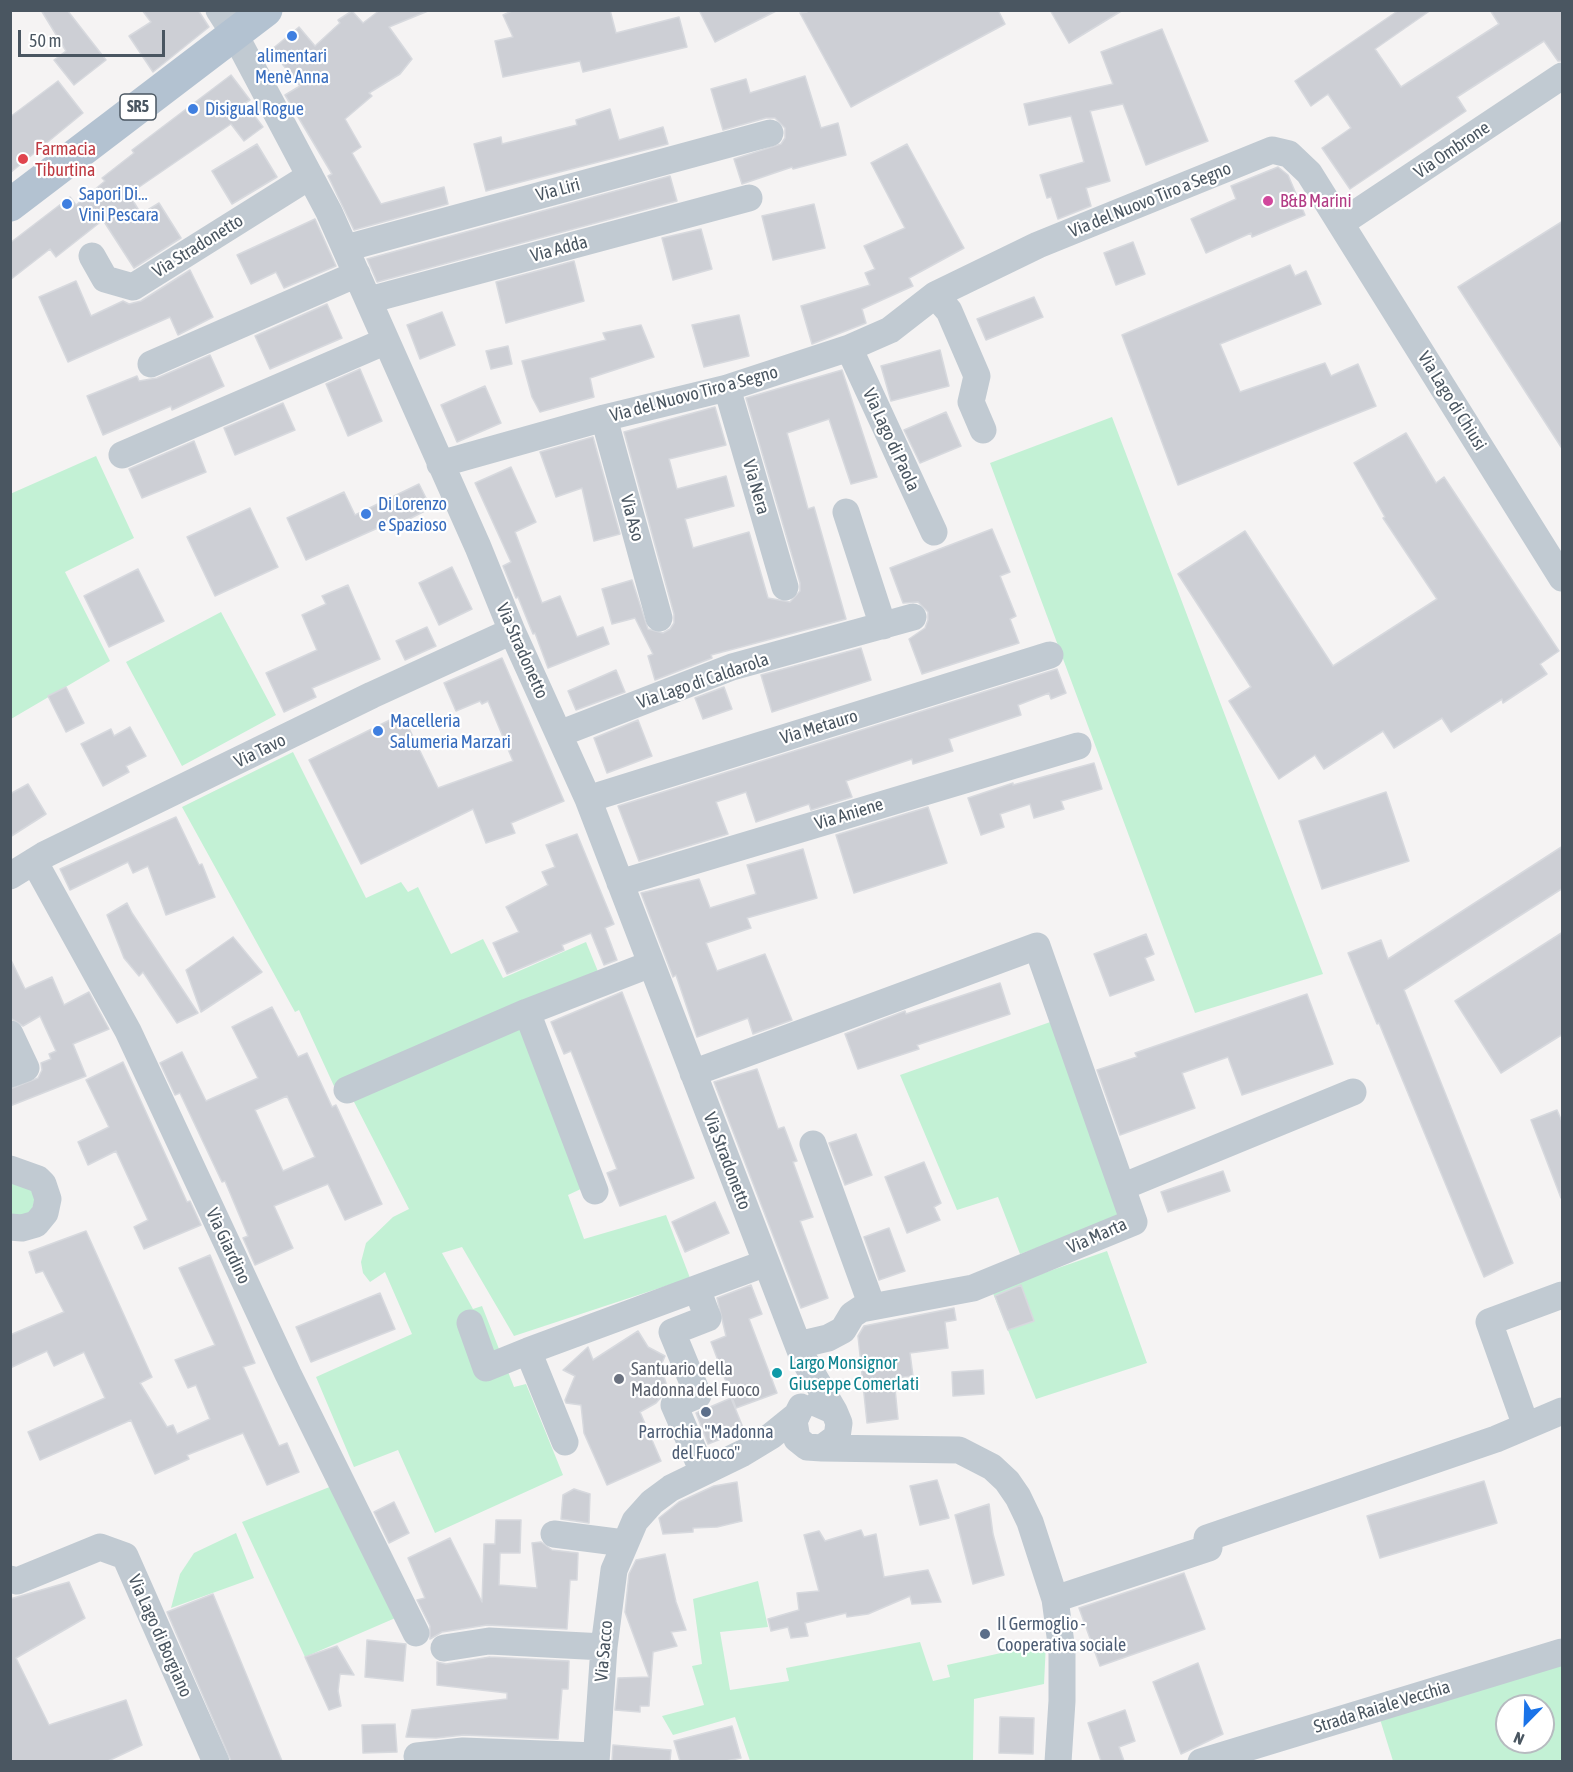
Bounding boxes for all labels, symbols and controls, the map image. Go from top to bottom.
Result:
scale bar [21,18,168,56]
marker: alimentari Menè Anna [285,29,299,43]
text: 50 m [29,30,61,51]
place label: alimentari Menè Anna [255,45,329,88]
road number: SR5 [120,94,156,120]
place label: Disigual Rogue [205,98,304,120]
marker: Disigual Rogue [186,102,200,116]
street label: Via Ombrone [1410,117,1494,183]
place label: Farmacia Tiburtina [35,138,96,180]
marker: Farmacia Tiburtina [16,152,30,166]
street label: Via del Nuovo Tiro a Segno [1066,158,1234,242]
street label: Via Liri [534,174,582,206]
place label: Sapori Di... Vini Pescara [79,183,159,226]
place label: B&B Marini [1280,190,1352,212]
marker: B&B Marini [1261,194,1275,208]
marker: Sapori Di... Vini Pescara [60,197,74,211]
street label: Via Stradonetto [149,210,247,282]
street label: Via Adda [528,231,590,267]
street label: Via Lago di Chiusi [1413,347,1491,455]
street label: Via del Nuovo Tiro a Segno [608,361,780,427]
street label: Via Lago di Paola [858,385,924,495]
street label: Via Nera [738,457,774,517]
street label: Via Aso [615,492,649,544]
place label: Di Lorenzo e Spazioso [378,493,447,536]
marker: Di Lorenzo e Spazioso [359,507,373,521]
street label: Via Stradonetto [491,600,553,702]
street label: Via Lago di Caldarola [635,648,771,714]
street label: Via Metauro [778,705,860,749]
place label: Macelleria Salumeria Marzari [390,710,511,752]
marker: Macelleria Salumeria Marzari [371,724,385,738]
street label: Via Tavo [231,729,289,773]
street label: Via Aniene [812,793,886,835]
street label: Via Stradonetto [699,1109,755,1213]
street label: Via Giardino [201,1205,255,1287]
street label: Via Marta [1064,1213,1130,1259]
place label: Largo Monsignor Giuseppe Comerlati [789,1352,919,1394]
place label: Santuario della Madonna del Fuoco [631,1358,760,1400]
marker: Largo Monsignor Giuseppe Comerlati [770,1366,784,1380]
marker: Santuario della Madonna del Fuoco [612,1372,626,1386]
marker: Parrochia "Madonna del Fuoco" [699,1405,713,1419]
place label: Parrochia "Madonna del Fuoco" [638,1421,774,1464]
street label: Via Lago di Borgiano [123,1571,197,1701]
place label: Il Germoglio - Cooperativa sociale [997,1613,1126,1656]
street label: Via Sacco [591,1619,617,1683]
marker: Il Germoglio - Cooperativa sociale [978,1627,992,1641]
street label: Strada Raiale Vecchia [1311,1676,1453,1738]
north arrow [1495,1694,1555,1754]
text: N [1511,1729,1527,1749]

